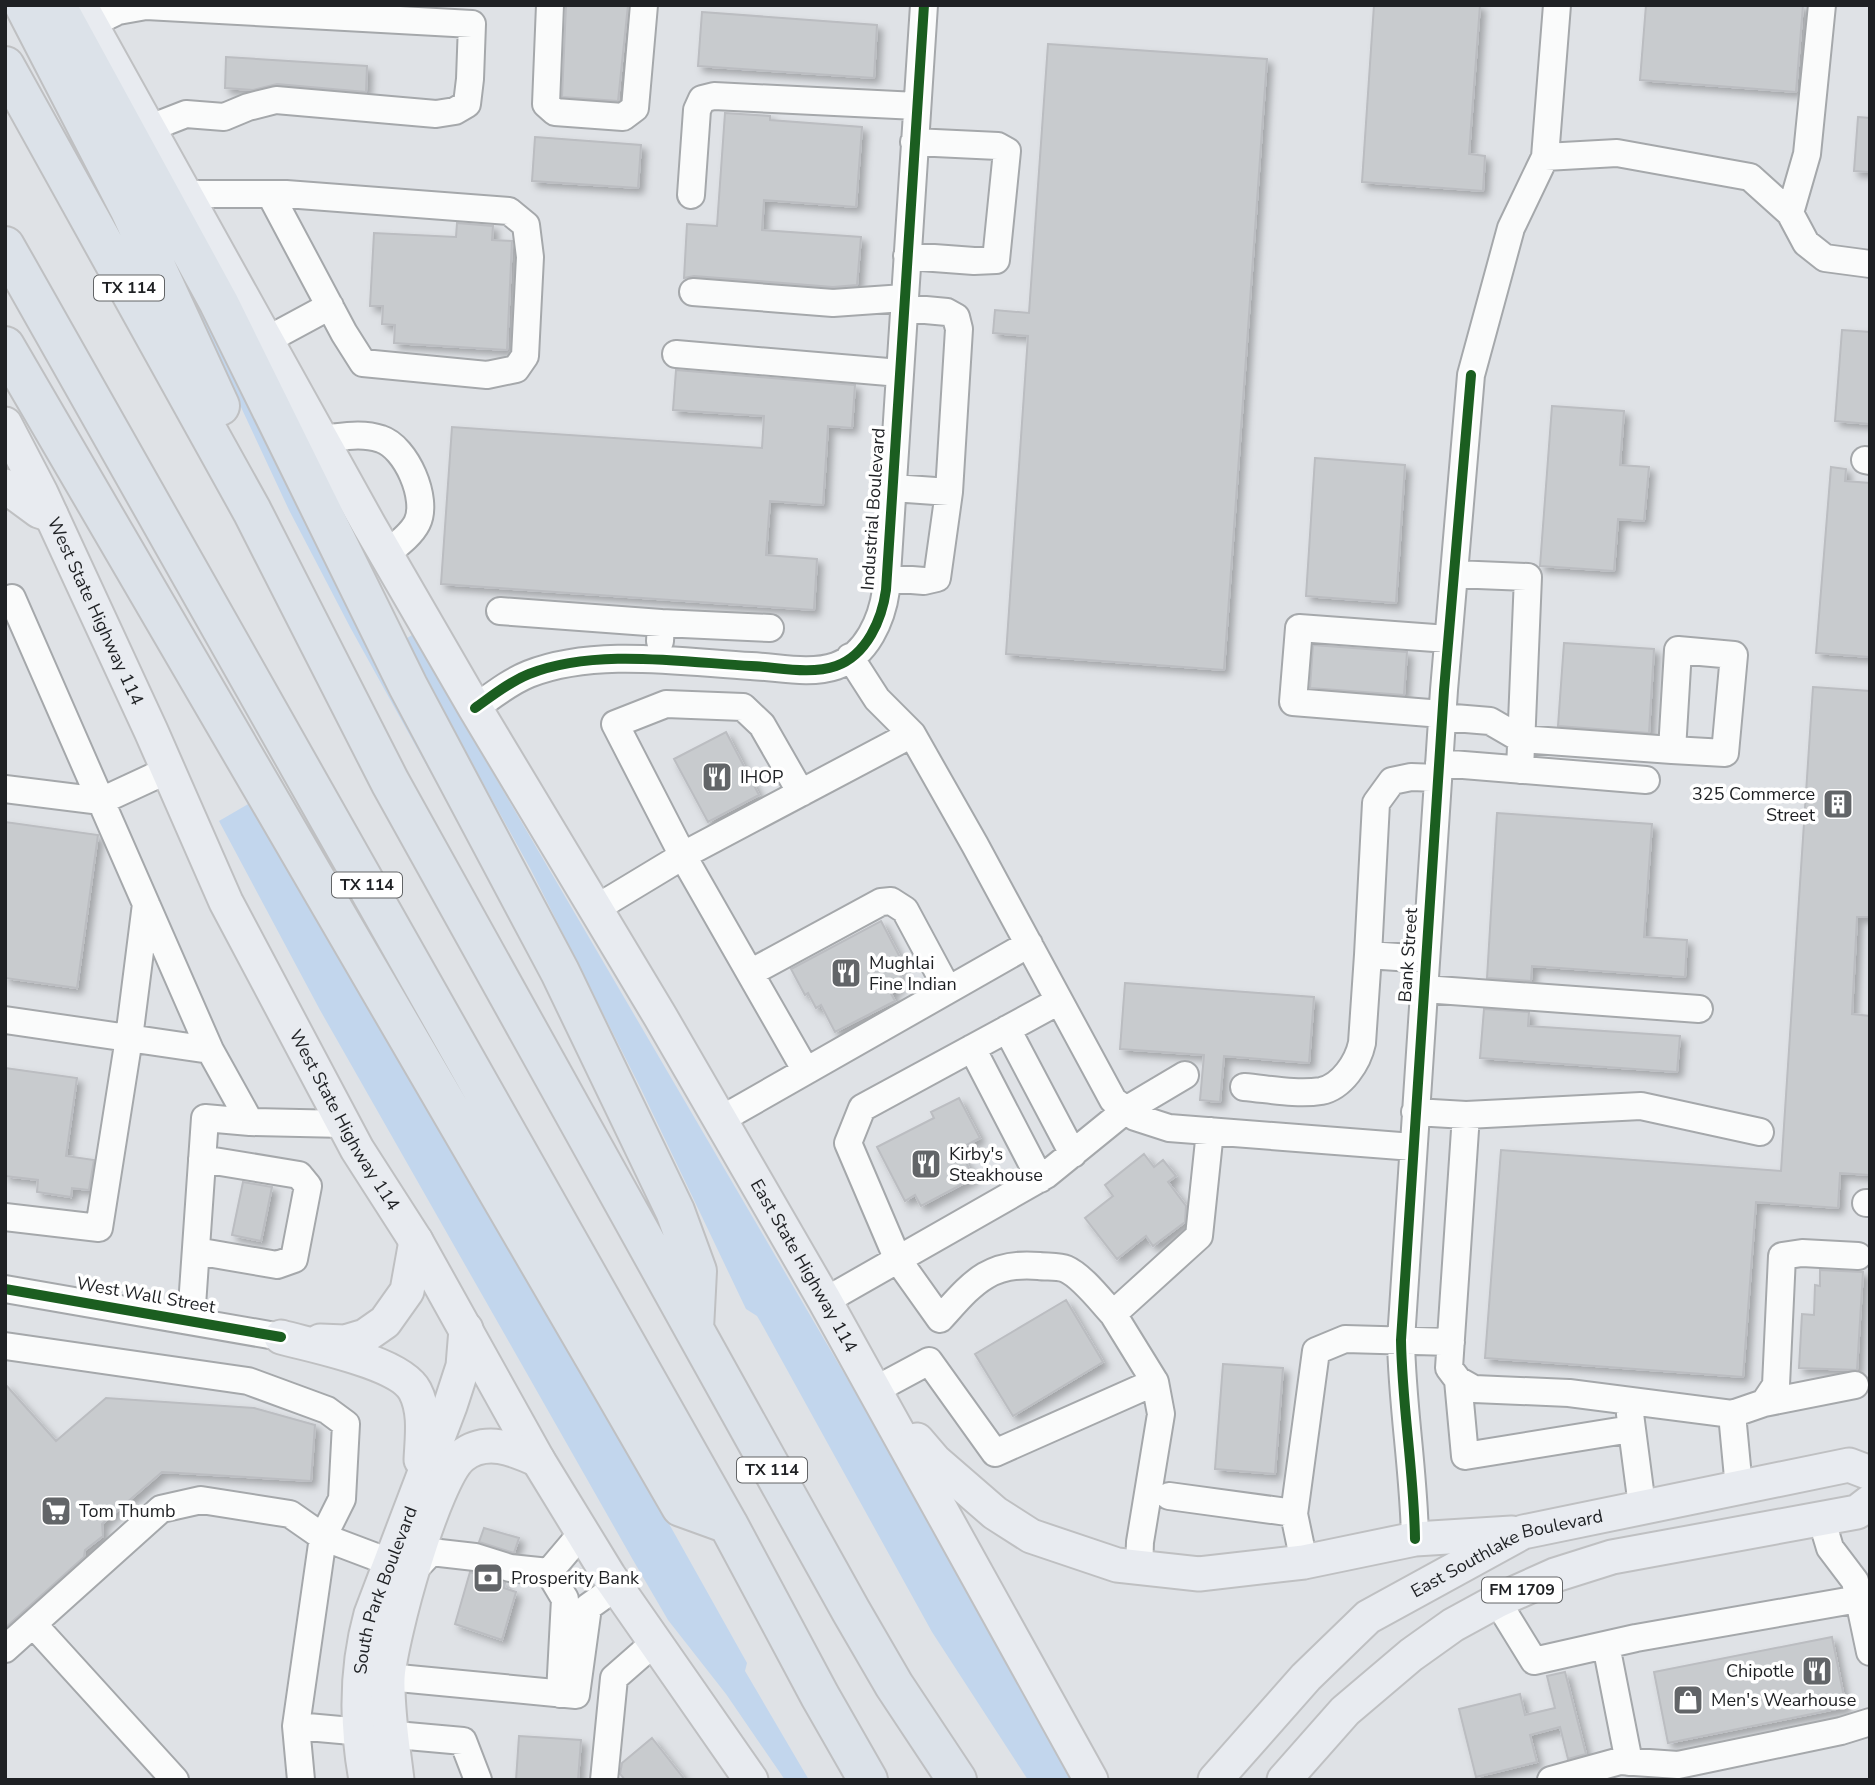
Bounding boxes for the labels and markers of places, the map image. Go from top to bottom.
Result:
restaurant icon: IHOP [700,760,734,794]
place label: IHOP [740,765,784,789]
place label: 325 Commerce Street [1692,782,1816,827]
building icon: 325 Commerce Street [1821,787,1855,821]
place label: Mughlai Fine Indian [869,951,957,996]
restaurant icon: Mughlai Fine Indian [829,956,863,990]
place label: Kirby's Steakhouse [949,1142,1043,1187]
restaurant icon: Kirby's Steakhouse [909,1147,943,1181]
supermarket icon: Tom Thumb [39,1494,73,1528]
place label: Tom Thumb [79,1499,176,1523]
bank icon: Prosperity Bank [471,1561,505,1595]
place label: Prosperity Bank [511,1566,640,1590]
restaurant icon: Chipotle [1800,1654,1834,1688]
place label: Chipotle [1726,1659,1794,1683]
shop icon: Men's Wearhouse [1671,1683,1705,1717]
place label: Men's Wearhouse [1711,1688,1856,1712]

